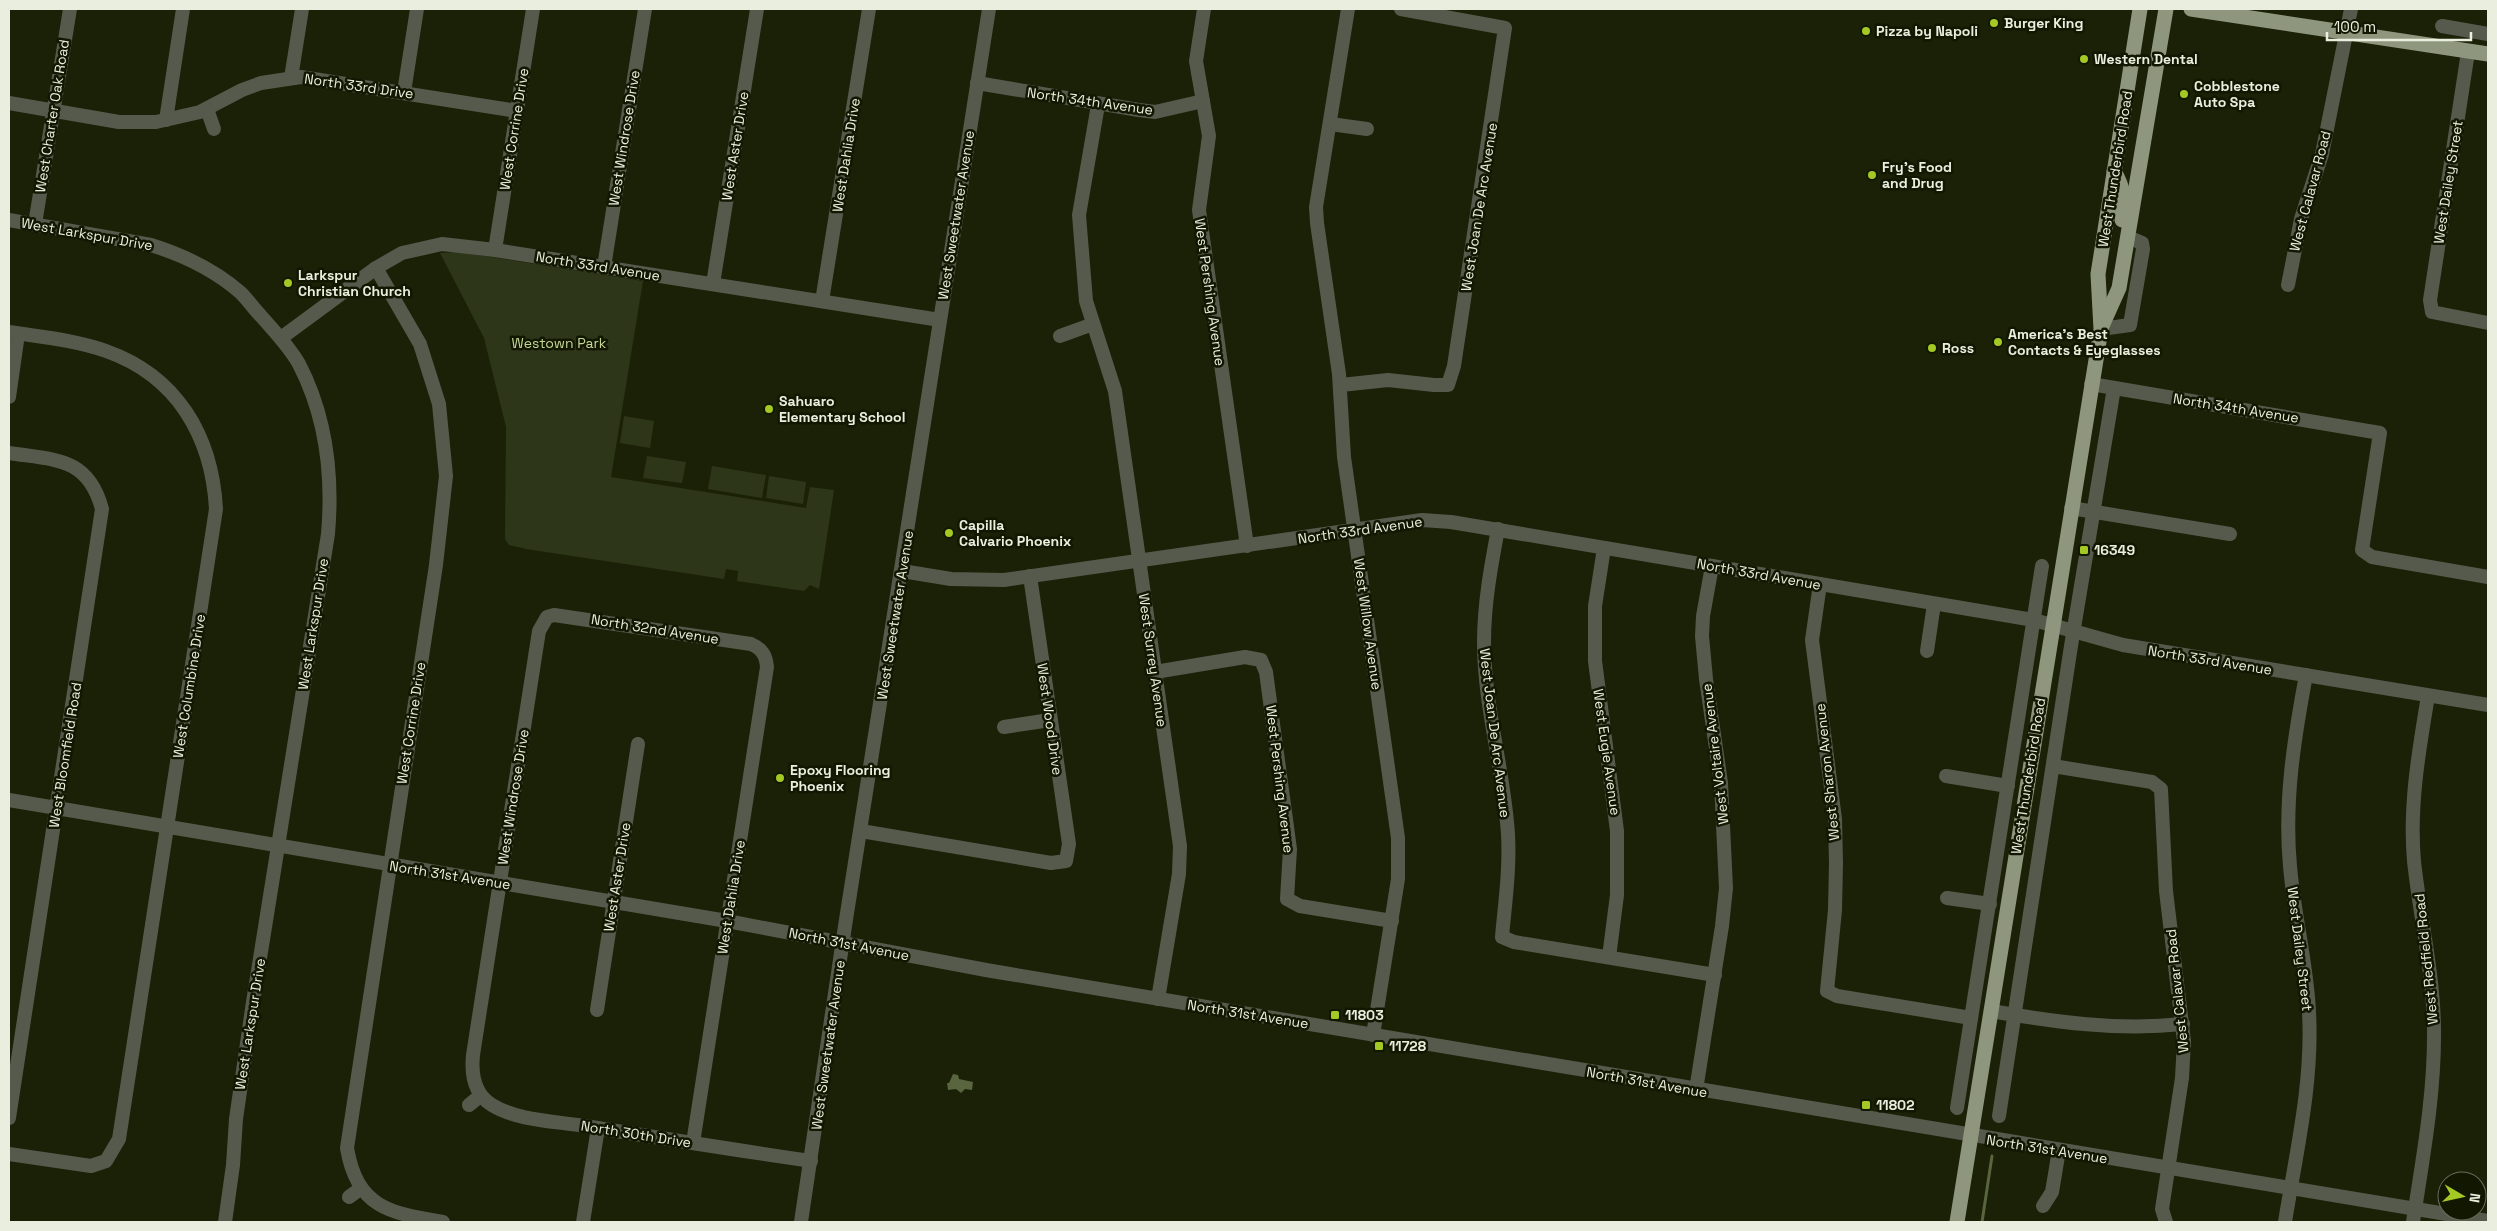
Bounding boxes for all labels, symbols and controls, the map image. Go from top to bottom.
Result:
scale bar [2327,10,2471,42]
place label: Burger King [2004,14,2083,32]
marker: Burger King [1988,17,2000,29]
text: 100 m [2334,17,2376,36]
place label: Pizza by Napoli [1876,22,1978,40]
marker: Pizza by Napoli [1860,25,1872,37]
street label: West Charter Oak Road [31,38,73,194]
place label: Western Dental [2094,50,2198,68]
marker: Western Dental [2078,53,2090,65]
street label: West Corrine Drive [495,67,533,191]
street label: North 33rd Drive [303,69,415,103]
street label: West Windrose Drive [604,69,644,207]
place label: Cobblestone Auto Spa [2194,77,2280,111]
street label: North 34th Avenue [1026,83,1154,119]
marker: Cobblestone Auto Spa [2178,88,2190,100]
street label: West Aster Drive [717,90,753,202]
street label: West Thunderbird Road [2094,90,2136,248]
street label: West Dahlia Drive [828,97,864,213]
street label: West Dailey Street [2429,119,2467,245]
street label: West Joan De Arc Avenue [1457,121,1501,293]
street label: West Sweetwater Avenue [934,129,978,301]
street label: West Calavar Road [2285,129,2335,253]
place label: Fry's Food and Drug [1882,158,1952,192]
marker: Fry's Food and Drug [1866,169,1878,181]
street label: West Larkspur Drive [20,214,154,254]
street label: West Pershing Avenue [1191,217,1229,367]
street label: North 33rd Avenue [535,247,661,285]
place label: Larkspur Christian Church [298,266,411,300]
marker: Larkspur Christian Church [282,277,294,289]
place label: America's Best Contacts & Eyeglasses [2008,325,2161,359]
park label: Westown Park [512,334,607,352]
marker: America's Best Contacts & Eyeglasses [1992,336,2004,348]
place label: Ross [1942,339,1974,357]
marker: Ross [1926,342,1938,354]
street label: North 34th Avenue [2172,389,2300,427]
place label: Sahuaro Elementary School [779,392,905,426]
marker: Sahuaro Elementary School [763,403,775,415]
street label: North 33rd Avenue [1297,512,1423,548]
place label: Capilla Calvario Phoenix [959,516,1071,550]
marker: Capilla Calvario Phoenix [943,527,955,539]
street label: West Sweetwater Avenue [873,529,917,701]
place label: 16349 [2094,541,2135,559]
marker: 16349 [2078,544,2090,556]
street label: North 33rd Avenue [1696,554,1822,594]
street label: West Larkspur Drive [294,557,332,691]
street label: West Willow Avenue [1350,557,1386,691]
street label: West Surrey Avenue [1135,592,1171,728]
street label: North 32nd Avenue [590,610,720,648]
street label: West Columbine Drive [169,613,209,759]
street label: North 33rd Avenue [2147,641,2273,679]
street label: West Joan De Arc Avenue [1476,647,1514,819]
street label: West Corrine Drive [392,661,430,785]
street label: West Wood Drive [1033,662,1067,776]
street label: West Bloomfield Road [45,681,85,829]
street label: West Voltaire Avenue [1697,683,1733,825]
street label: West Eugie Avenue [1589,688,1625,816]
street label: West Thunderbird Road [2007,697,2049,855]
street label: West Sharon Avenue [1811,702,1843,842]
street label: West Pershing Avenue [1262,704,1298,854]
street label: West Windrose Drive [493,728,533,866]
place label: Epoxy Flooring Phoenix [790,761,890,795]
marker: Epoxy Flooring Phoenix [774,772,786,784]
street label: West Aster Drive [599,821,635,933]
street label: West Dahlia Drive [713,839,749,955]
street label: North 31st Avenue [388,857,512,893]
street label: West Dailey Street [2283,886,2317,1012]
street label: West Redfield Road [2410,893,2442,1025]
street label: North 31st Avenue [787,923,911,965]
street label: West Calavar Road [2162,928,2192,1054]
street label: West Larkspur Drive [231,957,269,1091]
street label: West Sweetwater Avenue [807,959,849,1131]
street label: North 31st Avenue [1186,996,1310,1032]
place label: 11803 [1345,1006,1384,1024]
marker: 11803 [1329,1009,1341,1021]
place label: 11728 [1389,1037,1427,1055]
marker: 11728 [1373,1040,1385,1052]
street label: North 31st Avenue [1585,1063,1709,1101]
place label: 11802 [1876,1096,1914,1114]
marker: 11802 [1860,1099,1872,1111]
street label: North 30th Drive [580,1116,692,1152]
street label: North 31st Avenue [1985,1131,2109,1167]
north arrow [2437,1171,2487,1221]
text: N [2465,1192,2484,1204]

